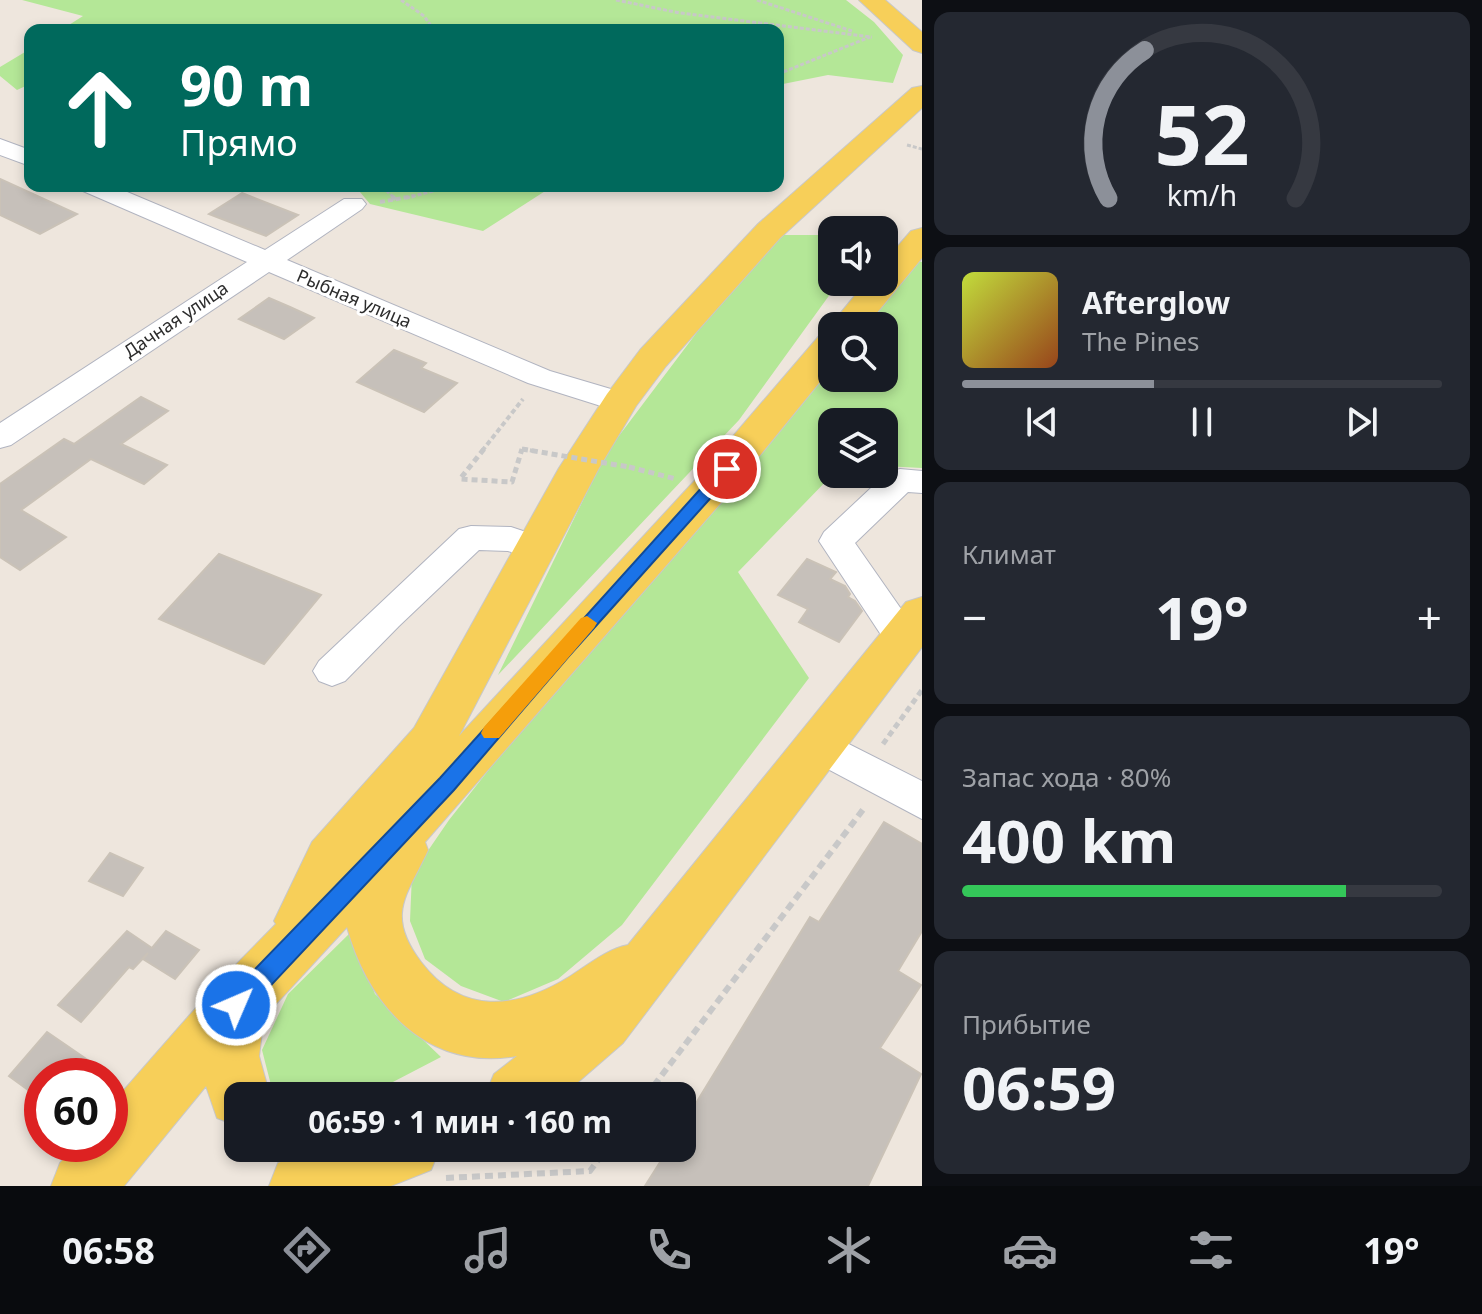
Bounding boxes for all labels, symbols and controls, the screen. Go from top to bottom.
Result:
text: 90 m [180,46,313,122]
icon: ahead [48,56,152,160]
text: 52 [1154,76,1250,189]
text: Прямо [180,118,298,167]
text: km/h [1167,176,1237,215]
map controls [818,216,898,488]
button: sound [818,216,898,296]
street label: Рыбная улица [293,263,415,333]
street label: Дачная улица [119,275,232,363]
text: Afterglow [1082,282,1230,323]
button: search [818,312,898,392]
text: The Pines [1082,323,1200,359]
icon: previous [1020,400,1064,444]
icon: pause [1180,400,1224,444]
icon: next [1340,400,1384,444]
button: layers [818,408,898,488]
pin [693,435,761,503]
icon: arrive [705,447,749,491]
text: Климат [962,536,1056,572]
text: 19° [1155,576,1249,658]
text: − [962,587,987,647]
text: + [1417,587,1442,647]
text: Запас хода · 80% [962,759,1171,795]
text: 400 km [962,799,1176,881]
position arrow [194,963,278,1047]
text: Прибытие [962,1006,1091,1042]
text: 06:59 [962,1046,1116,1128]
speed limit sign: 60 [24,1058,128,1162]
text: 06:59 · 1 мин · 160 m [308,1101,612,1142]
icon: directions [279,1222,335,1278]
icon: music [460,1222,516,1278]
icon: phone [641,1222,697,1278]
icon: climate [821,1222,877,1278]
icon: car [1002,1222,1058,1278]
icon: filters [1183,1222,1239,1278]
text: 06:58 [62,1226,155,1275]
text: 19° [1363,1226,1420,1275]

